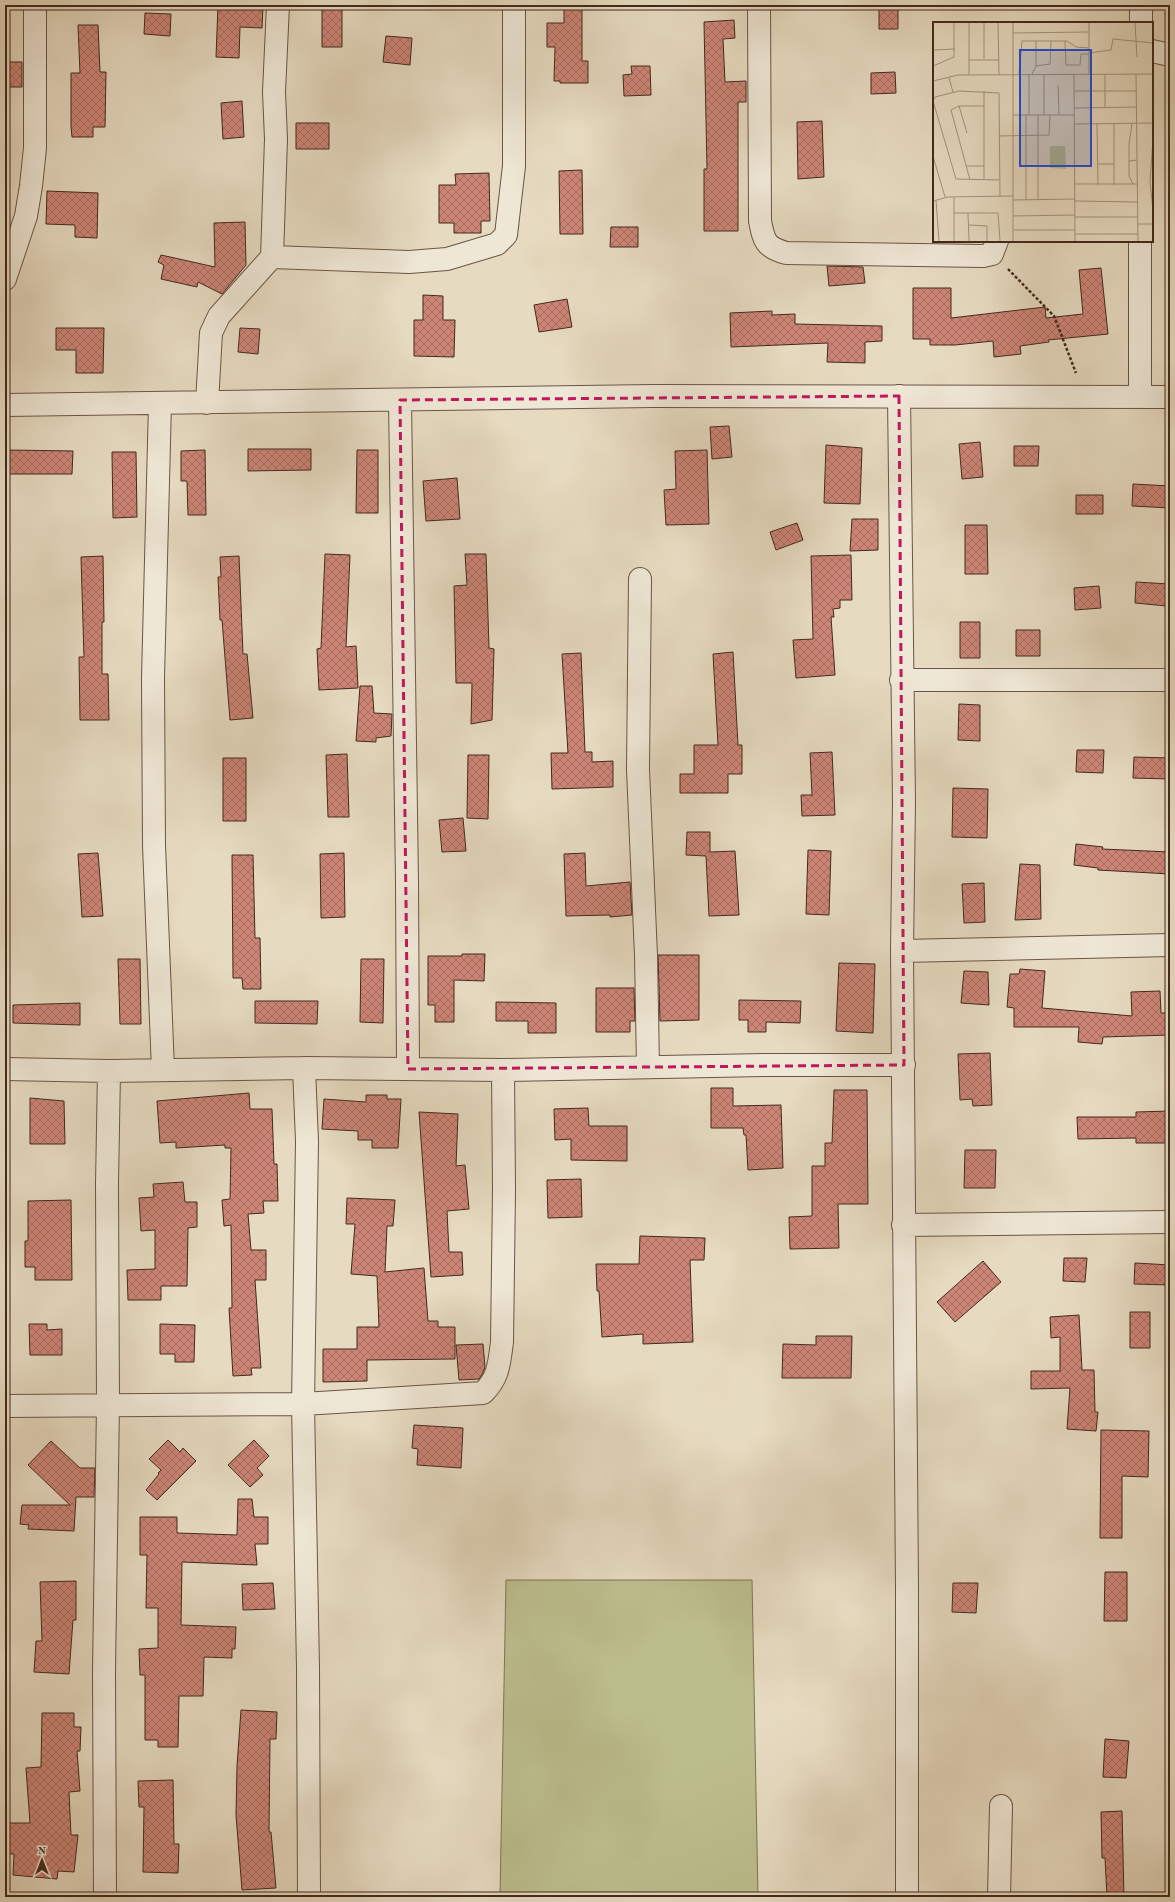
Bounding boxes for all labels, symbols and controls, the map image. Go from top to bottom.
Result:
inset map [933,22,1153,242]
north arrow [22,1840,62,1880]
text: N [38,1846,47,1857]

